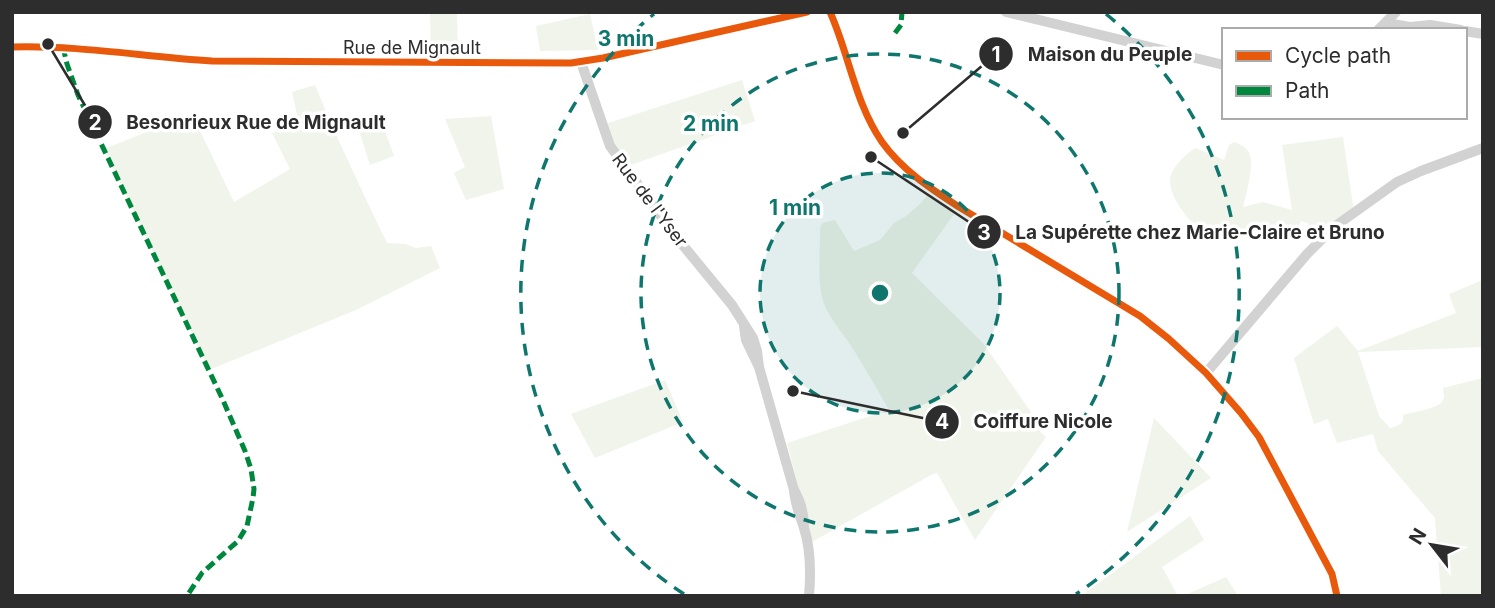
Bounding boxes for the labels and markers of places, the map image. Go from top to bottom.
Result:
callout: Maison du Peuple [979,34,1207,74]
callout: Besonrieux Rue de Mignault [77,102,400,142]
callout: La Supérette chez Marie-Claire et Bruno [967,212,1399,252]
centre of rings [868,281,892,305]
callout: Coiffure Nicole [925,402,1127,442]

